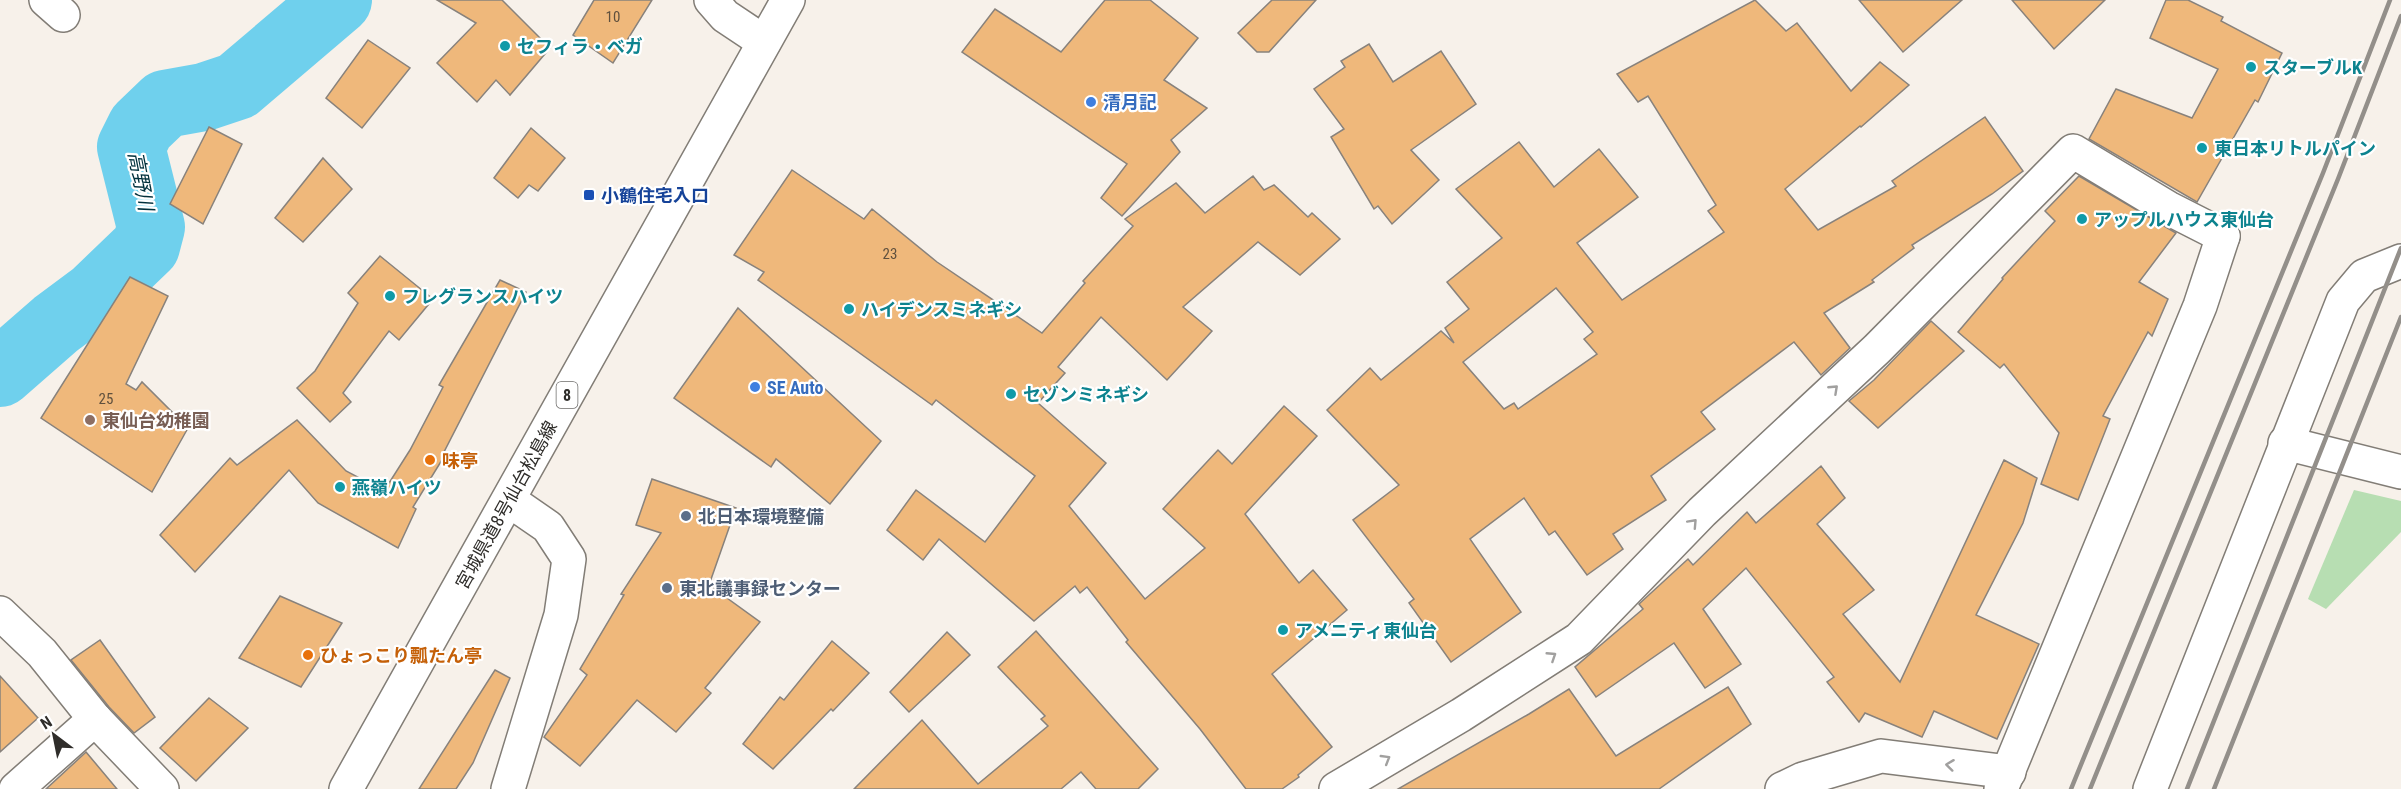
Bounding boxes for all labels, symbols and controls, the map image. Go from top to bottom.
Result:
house number: 10 [606,8,620,26]
place label: セフィラ・ベガ [517,36,643,57]
marker: セフィラ・ベガ [498,39,512,53]
place label: スターブルK [2263,57,2363,78]
marker: スターブルK [2244,60,2258,74]
place label: 清月記 [1103,92,1157,113]
marker: 清月記 [1084,95,1098,109]
place label: 東日本リトルパイン [2214,138,2376,159]
marker: 東日本リトルパイン [2195,141,2209,155]
water label: 高野川 [123,149,159,215]
place label: 小鶴住宅入口 [601,185,709,206]
marker: 小鶴住宅入口 [582,188,596,202]
place label: アップルハウス東仙台 [2094,209,2274,230]
marker: アップルハウス東仙台 [2075,212,2089,226]
house number: 23 [883,245,897,263]
place label: フレグランスハイツ [402,286,563,307]
marker: フレグランスハイツ [383,289,397,303]
place label: ハイデンスミネギシ [861,299,1022,320]
marker: ハイデンスミネギシ [842,302,856,316]
place label: SE Auto [767,377,823,398]
marker: SE Auto [748,380,762,394]
road number: 8 [556,382,578,408]
place label: セゾンミネギシ [1023,384,1149,405]
one-way arrow [1828,385,1838,396]
marker: セゾンミネギシ [1004,387,1018,401]
house number: 25 [99,390,113,408]
place label: 東仙台幼稚園 [102,410,210,431]
marker: 東仙台幼稚園 [83,413,97,427]
street label: 宮城県道8号仙台松島線 [451,417,561,593]
place label: 味亭 [442,450,478,471]
marker: 味亭 [423,453,437,467]
place label: 燕嶺ハイツ [352,477,442,498]
marker: 燕嶺ハイツ [333,480,347,494]
place label: 北日本環境整備 [698,506,824,527]
marker: 北日本環境整備 [679,509,693,523]
one-way arrow [1686,519,1697,529]
place label: 東北議事録センター [679,578,841,599]
marker: 東北議事録センター [660,581,674,595]
place label: アメニティ東仙台 [1295,620,1437,641]
marker: アメニティ東仙台 [1276,623,1290,637]
place label: ひょっこり瓢たん亭 [320,645,482,666]
marker: ひょっこり瓢たん亭 [301,648,315,662]
one-way arrow [1545,653,1556,664]
north arrow [24,705,84,765]
text: N [37,712,56,733]
one-way arrow [1380,755,1390,766]
one-way arrow [1946,759,1955,771]

